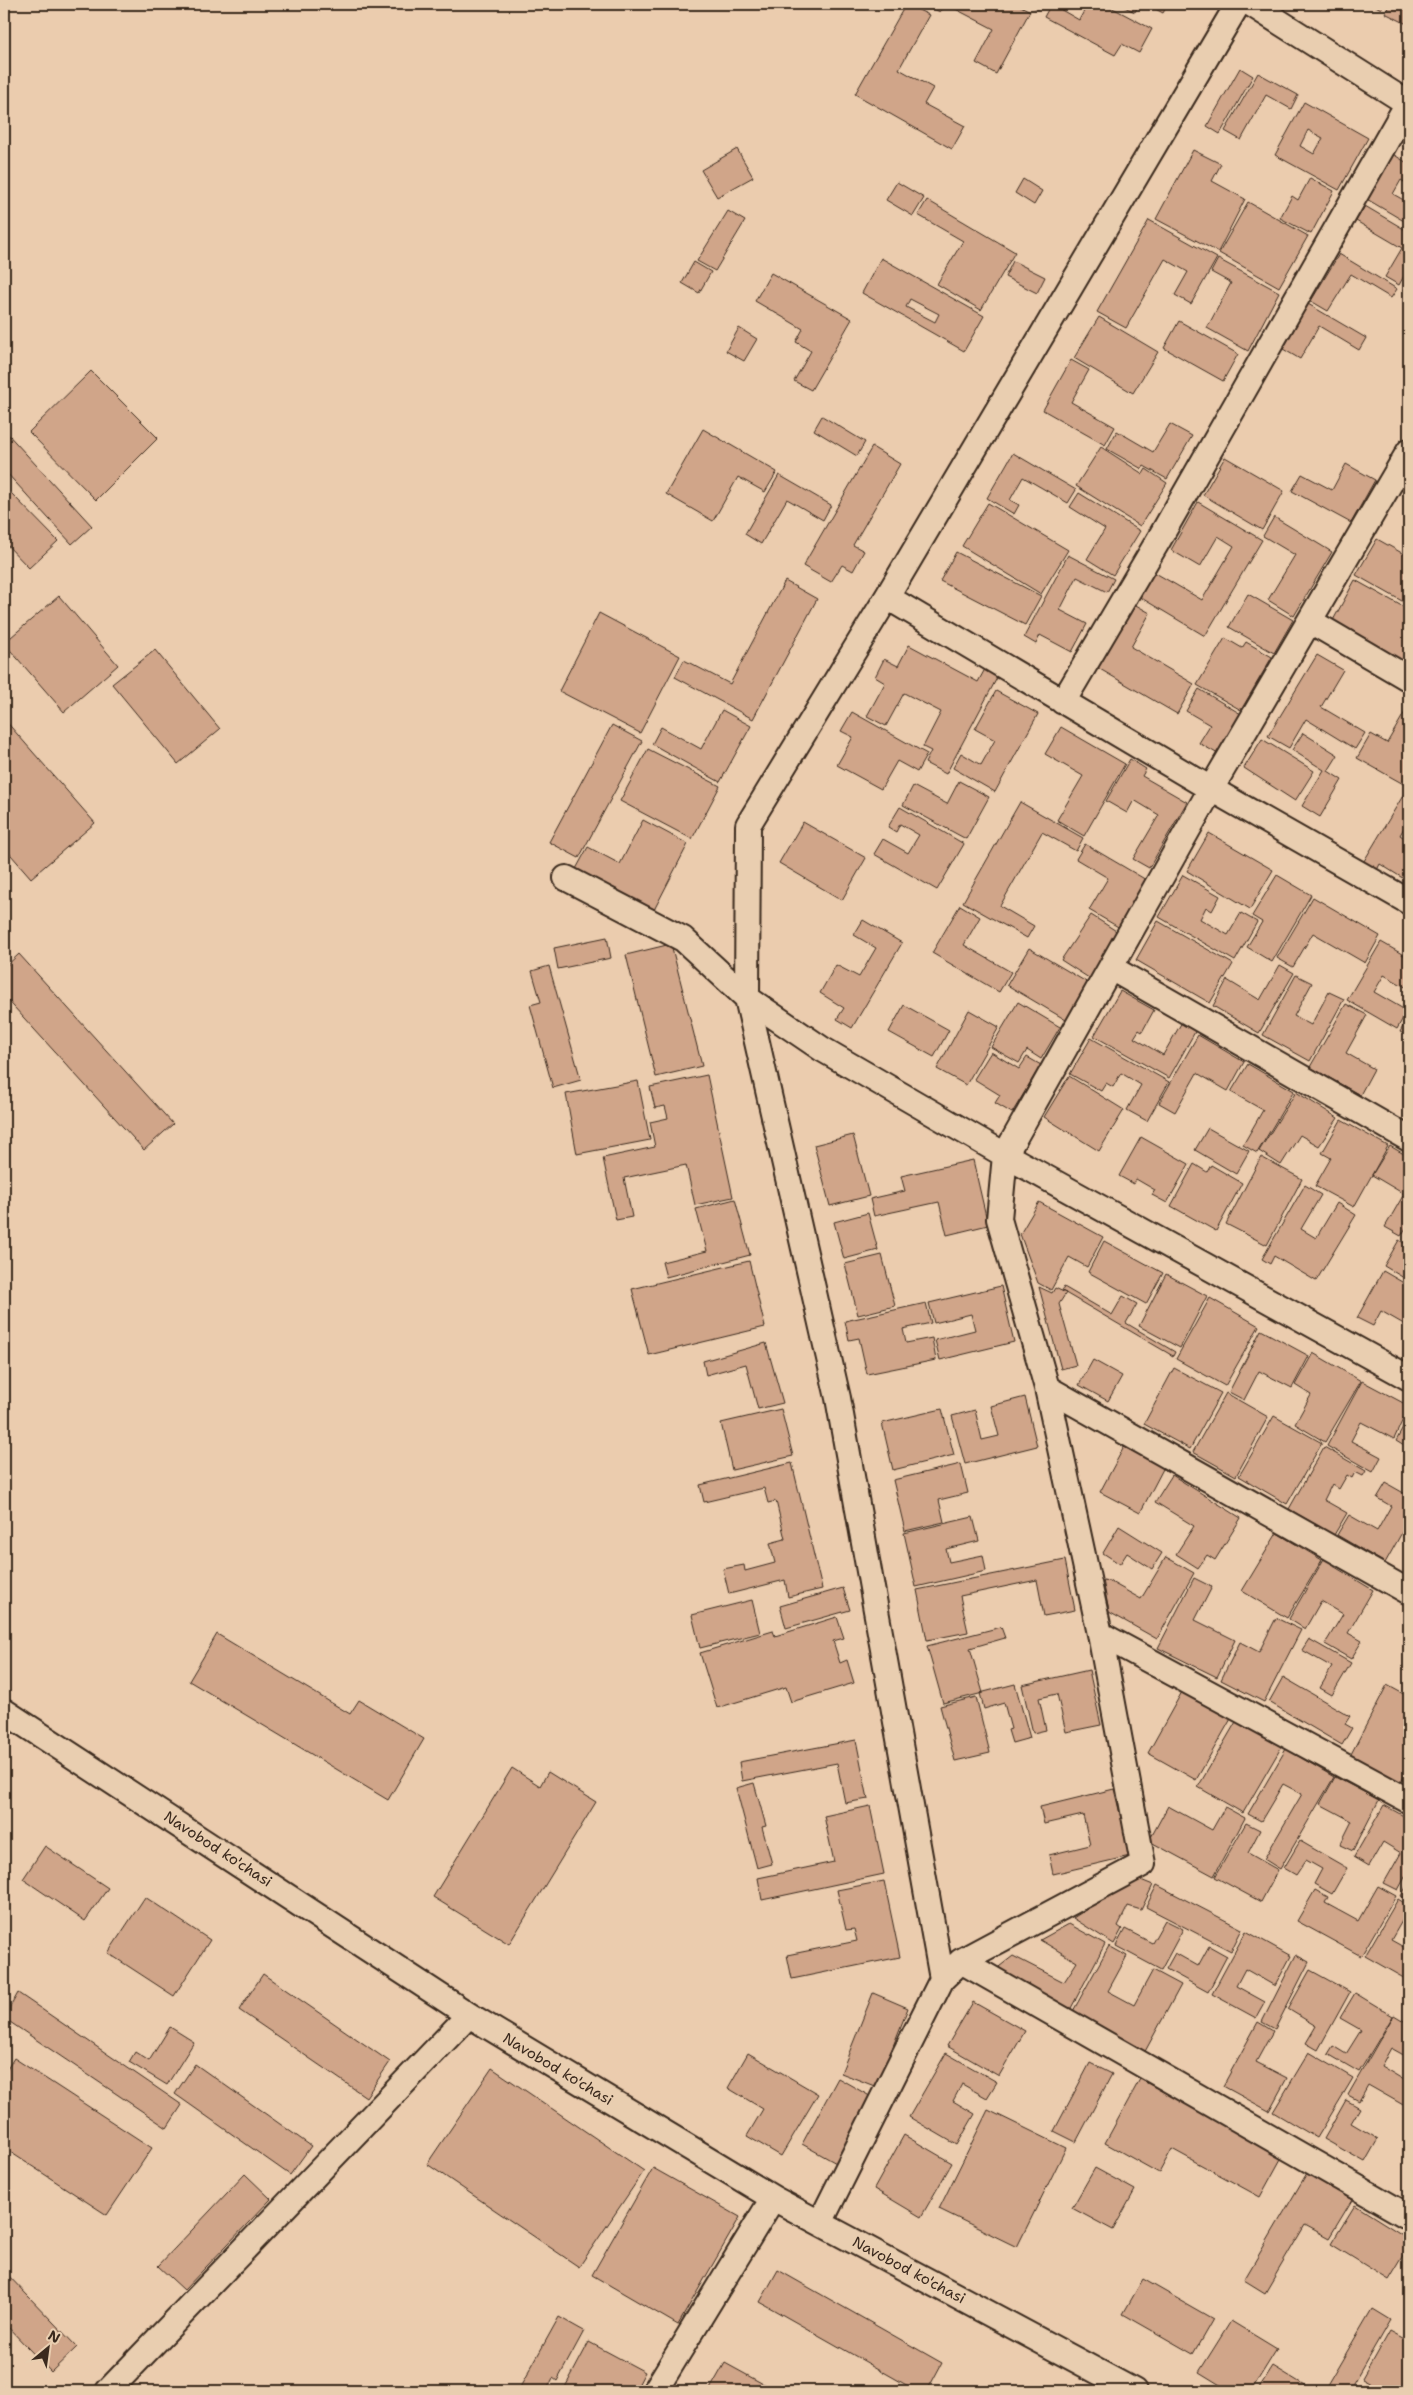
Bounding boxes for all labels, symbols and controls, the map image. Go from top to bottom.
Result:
street label: Navobod ko'chasi [160,1806,276,1892]
street label: Navobod ko'chasi [499,2028,617,2110]
street label: Navobod ko'chasi [849,2232,969,2308]
north arrow [22,2322,72,2372]
text: N [45,2326,64,2347]

